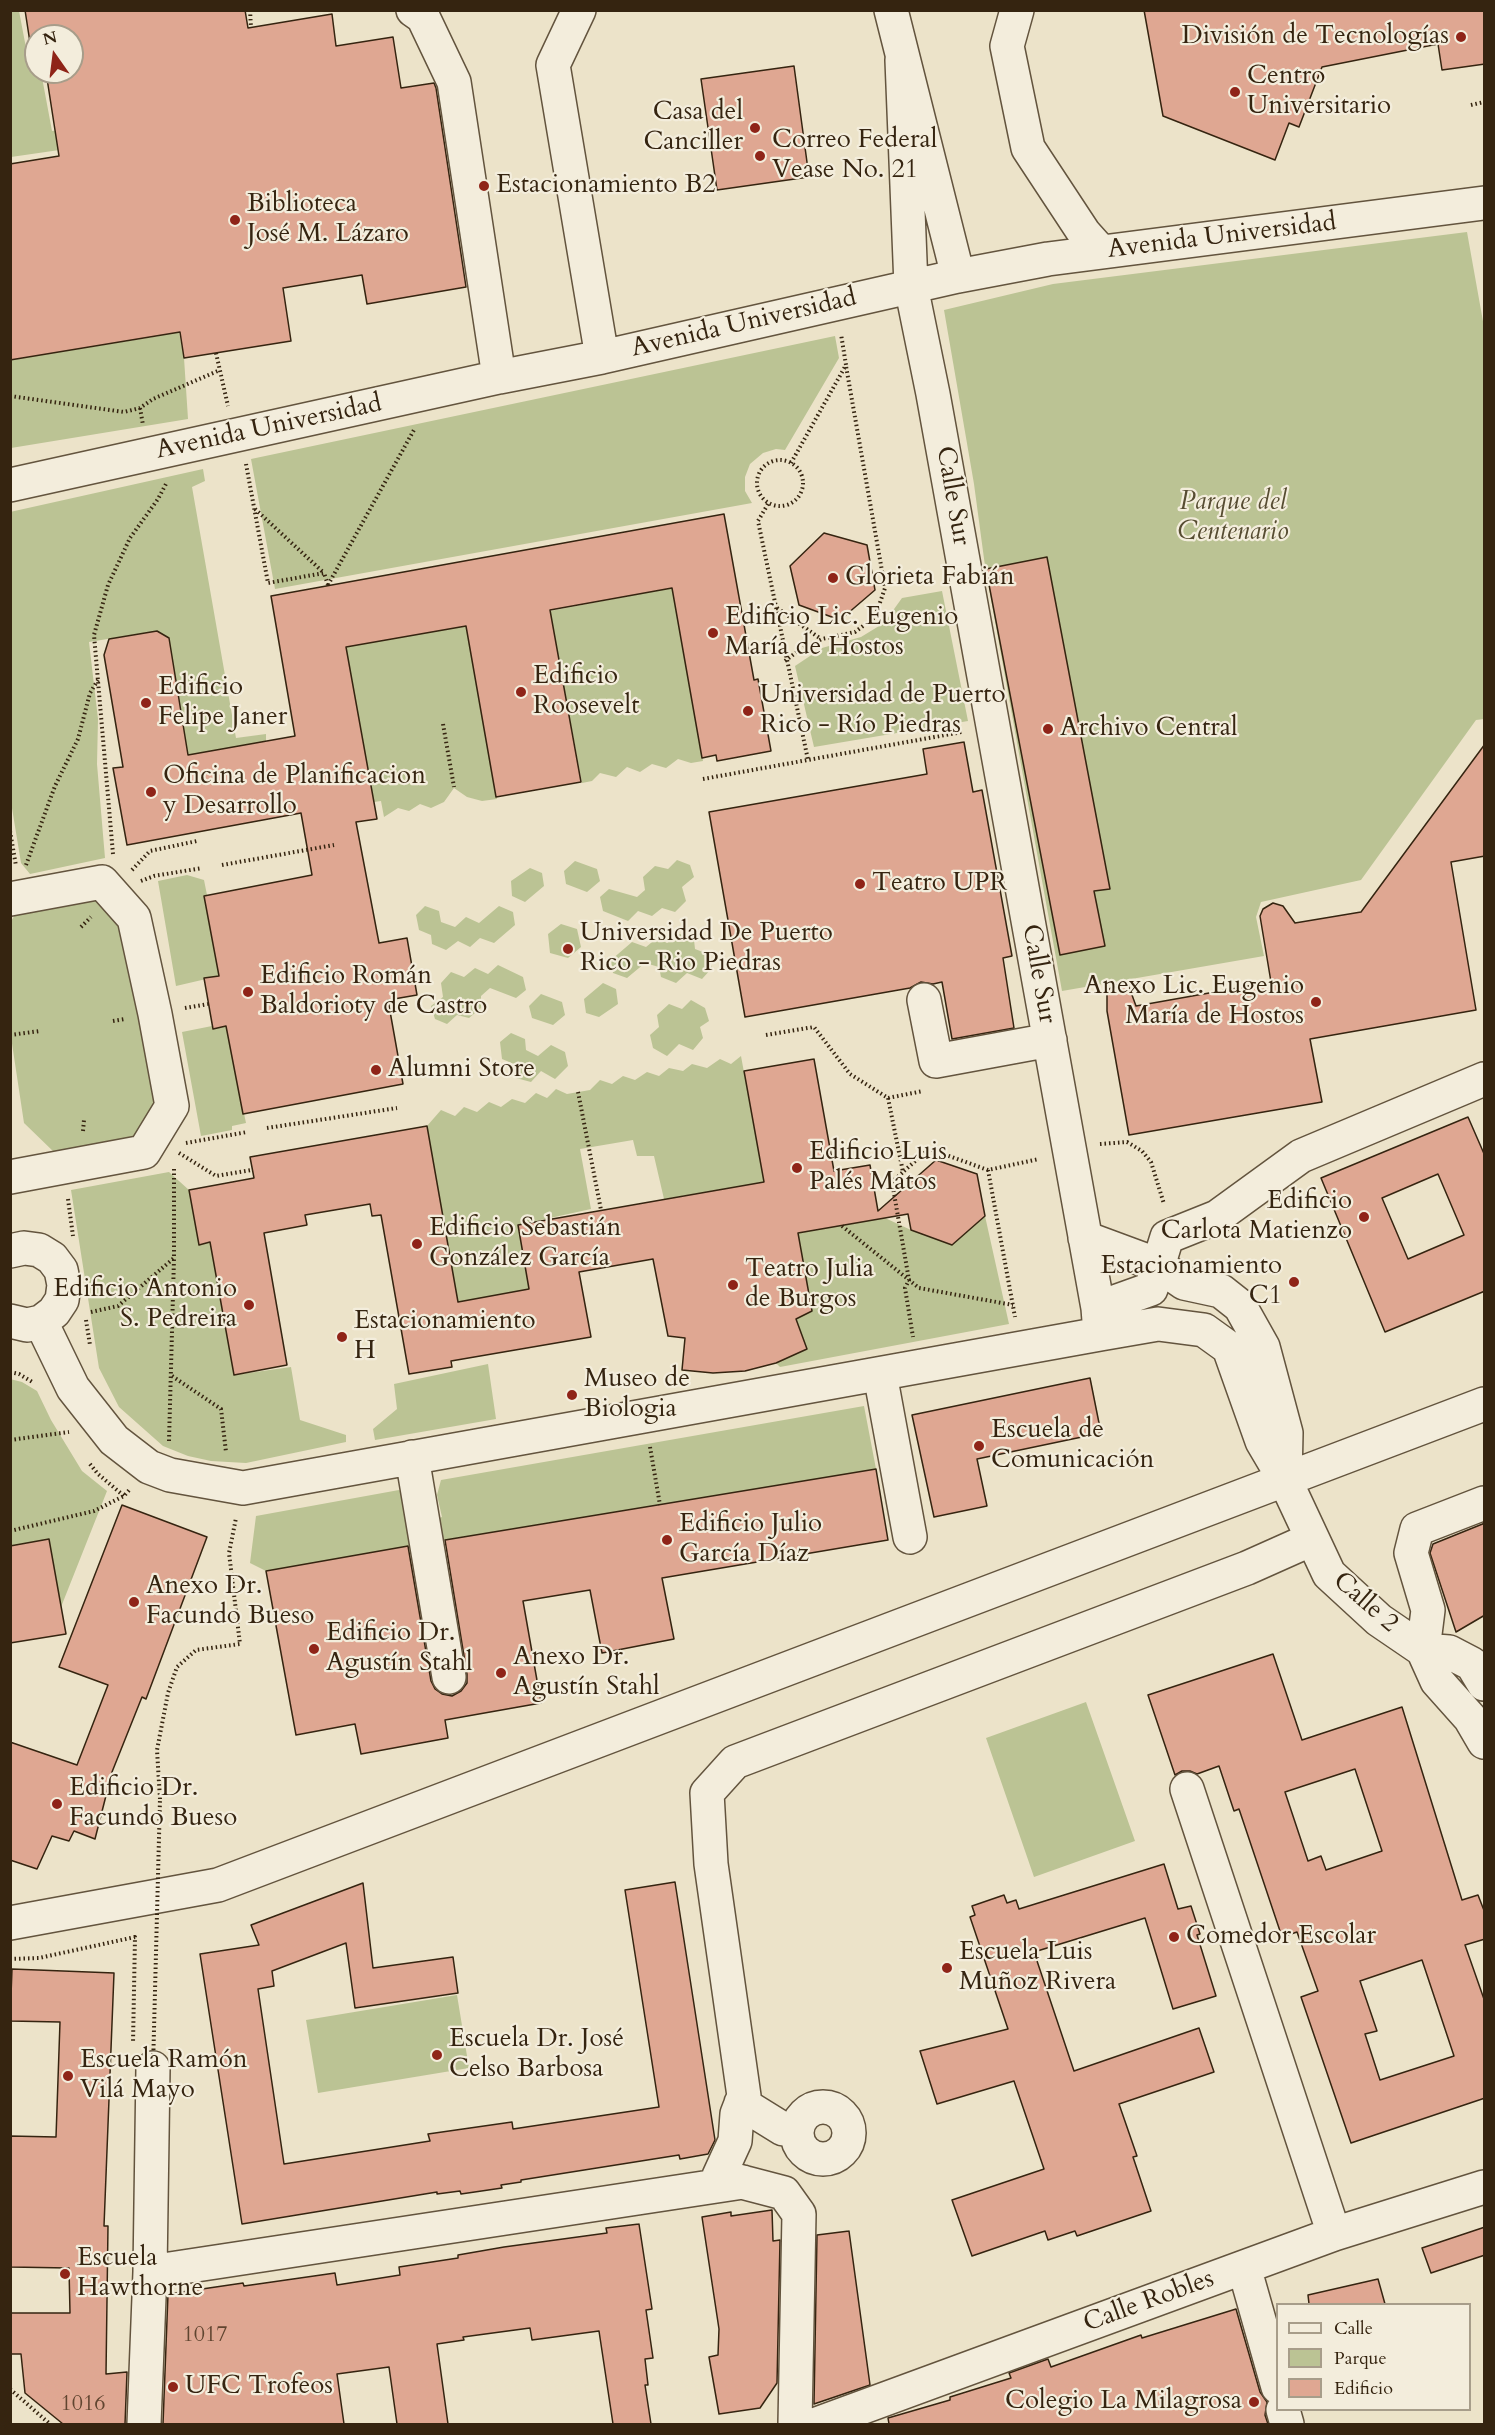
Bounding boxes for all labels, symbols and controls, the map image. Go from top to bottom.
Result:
place label: División de Tecnologías [1182,21,1449,53]
north arrow [24,24,84,84]
text: N [41,26,60,51]
marker: División de Tecnologías [1454,30,1468,44]
place label: Centro Universitario [1247,61,1391,122]
marker: Centro Universitario [1228,85,1242,99]
place label: Casa del Canciller [643,97,743,158]
marker: Casa del Canciller [748,121,762,135]
place label: Correo Federal Vease No. 21 [772,125,937,186]
marker: Correo Federal Vease No. 21 [753,149,767,163]
place label: Estacionamiento B2 [496,170,716,202]
marker: Estacionamiento B2 [477,179,491,193]
place label: Biblioteca José M. Lázaro [247,189,409,250]
street label: Avenida Universidad [1106,207,1338,267]
marker: Biblioteca José M. Lázaro [228,213,242,227]
street label: Avenida Universidad [628,283,860,365]
street label: Avenida Universidad [153,389,385,467]
street label: Calle Sur [928,444,976,548]
park label: Parque del Centenario [1177,487,1289,548]
place label: Glorieta Fabián [845,562,1015,594]
marker: Glorieta Fabián [826,571,840,585]
place label: Edificio Lic. Eugenio María de Hostos [725,602,958,664]
marker: Edificio Lic. Eugenio María de Hostos [706,626,720,640]
place label: Edificio Roosevelt [533,661,639,722]
place label: Edificio Felipe Janer [158,672,287,734]
place label: Universidad de Puerto Rico - Río Piedras [760,680,1005,742]
marker: Edificio Roosevelt [514,685,528,699]
marker: Edificio Felipe Janer [139,696,153,710]
marker: Universidad de Puerto Rico - Río Piedras [741,704,755,718]
place label: Archivo Central [1060,713,1238,745]
marker: Archivo Central [1041,722,1055,736]
place label: Oficina de Planificacion y Desarrollo [163,761,426,822]
marker: Oficina de Planificacion y Desarrollo [144,785,158,799]
place label: Teatro UPR [872,868,1007,900]
marker: Teatro UPR [853,877,867,891]
place label: Universidad De Puerto Rico - Rio Piedras [580,918,833,980]
street label: Calle Sur [1014,922,1062,1026]
marker: Universidad De Puerto Rico - Rio Piedras [561,942,575,956]
place label: Edificio Román Baldorioty de Castro [260,961,487,1023]
place label: Anexo Lic. Eugenio María de Hostos [1084,971,1304,1032]
marker: Edificio Román Baldorioty de Castro [241,985,255,999]
marker: Anexo Lic. Eugenio María de Hostos [1309,995,1323,1009]
place label: Alumni Store [388,1054,535,1086]
marker: Alumni Store [369,1063,383,1077]
place label: Edificio Luis Palés Matos [809,1137,947,1198]
marker: Edificio Luis Palés Matos [790,1161,804,1175]
place label: Edificio Carlota Matienzo [1161,1186,1352,1248]
marker: Edificio Carlota Matienzo [1357,1210,1371,1224]
place label: Edificio Sebastián González García [429,1213,621,1274]
marker: Edificio Sebastián González García [410,1237,424,1251]
place label: Estacionamiento C1 [1100,1251,1282,1312]
place label: Teatro Julia de Burgos [745,1254,874,1316]
place label: Edificio Antonio S. Pedreira [53,1274,237,1336]
marker: Estacionamiento C1 [1287,1275,1301,1289]
marker: Teatro Julia de Burgos [726,1278,740,1292]
marker: Edificio Antonio S. Pedreira [242,1298,256,1312]
place label: Estacionamiento H [354,1306,536,1368]
marker: Estacionamiento H [335,1330,349,1344]
place label: Museo de Biologia [584,1364,690,1426]
marker: Museo de Biologia [565,1388,579,1402]
place label: Escuela de Comunicación [991,1415,1154,1476]
marker: Escuela de Comunicación [972,1439,986,1453]
place label: Edificio Julio García Díaz [679,1509,822,1570]
marker: Edificio Julio García Díaz [660,1533,674,1547]
street label: Calle 2 [1326,1566,1404,1640]
place label: Anexo Dr. Facundo Bueso [146,1571,314,1632]
marker: Anexo Dr. Facundo Bueso [127,1595,141,1609]
place label: Edificio Dr. Agustín Stahl [326,1618,473,1679]
marker: Edificio Dr. Agustín Stahl [307,1642,321,1656]
place label: Anexo Dr. Agustín Stahl [513,1642,660,1703]
marker: Anexo Dr. Agustín Stahl [494,1666,508,1680]
place label: Edificio Dr. Facundo Bueso [69,1773,237,1834]
marker: Edificio Dr. Facundo Bueso [50,1797,64,1811]
place label: Comedor Escolar [1186,1921,1376,1953]
marker: Comedor Escolar [1167,1930,1181,1944]
place label: Escuela Luis Muñoz Rivera [959,1937,1116,1998]
marker: Escuela Luis Muñoz Rivera [940,1961,954,1975]
place label: Escuela Dr. José Celso Barbosa [449,2024,624,2086]
place label: Escuela Ramón Vilá Mayo [80,2045,248,2106]
marker: Escuela Dr. José Celso Barbosa [430,2048,444,2062]
marker: Escuela Ramón Vilá Mayo [61,2069,75,2083]
place label: Escuela Hawthorne [77,2243,203,2304]
street label: Calle Robles [1080,2264,1218,2340]
marker: Escuela Hawthorne [58,2267,72,2281]
legend [1276,2303,1471,2411]
text: Calle [1334,2316,1373,2341]
house number: 1017 [182,2323,228,2349]
text: Parque [1334,2346,1387,2371]
place label: UFC Trofeos [185,2371,333,2403]
text: Edificio [1334,2376,1393,2401]
marker: UFC Trofeos [166,2380,180,2394]
place label: Colegio La Milagrosa [1005,2386,1242,2418]
house number: 1016 [60,2392,106,2418]
marker: Colegio La Milagrosa [1247,2395,1261,2409]

